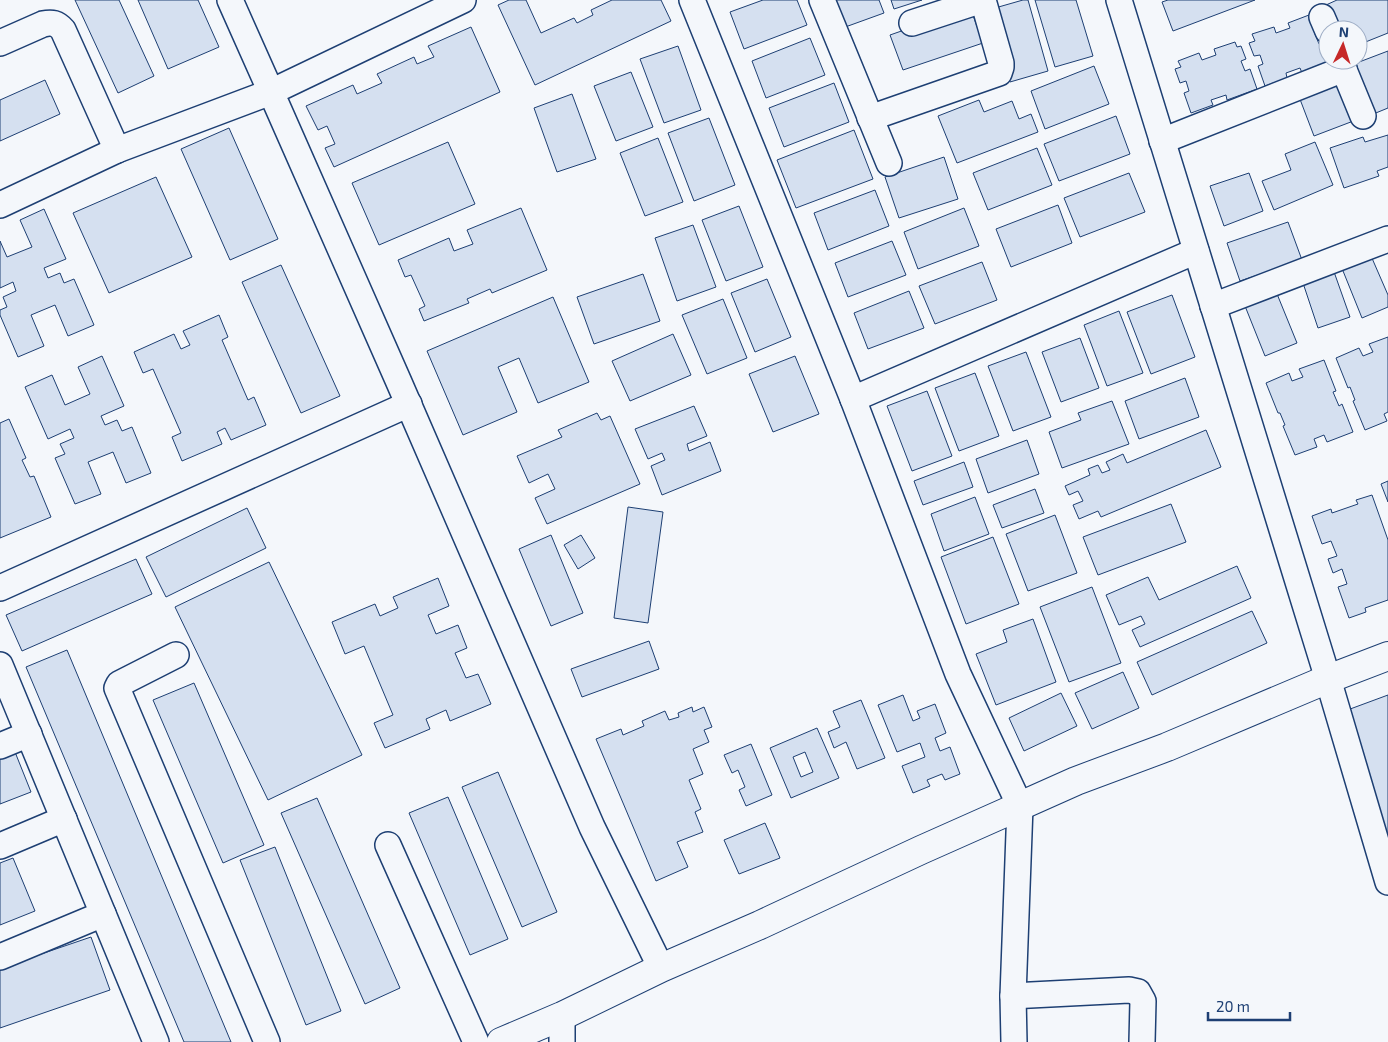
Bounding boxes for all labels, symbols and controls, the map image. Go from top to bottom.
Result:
north arrow [1318,20,1368,70]
text: N [1338,23,1350,40]
scale bar [1208,990,1290,1022]
text: 20 m [1216,997,1250,1015]

